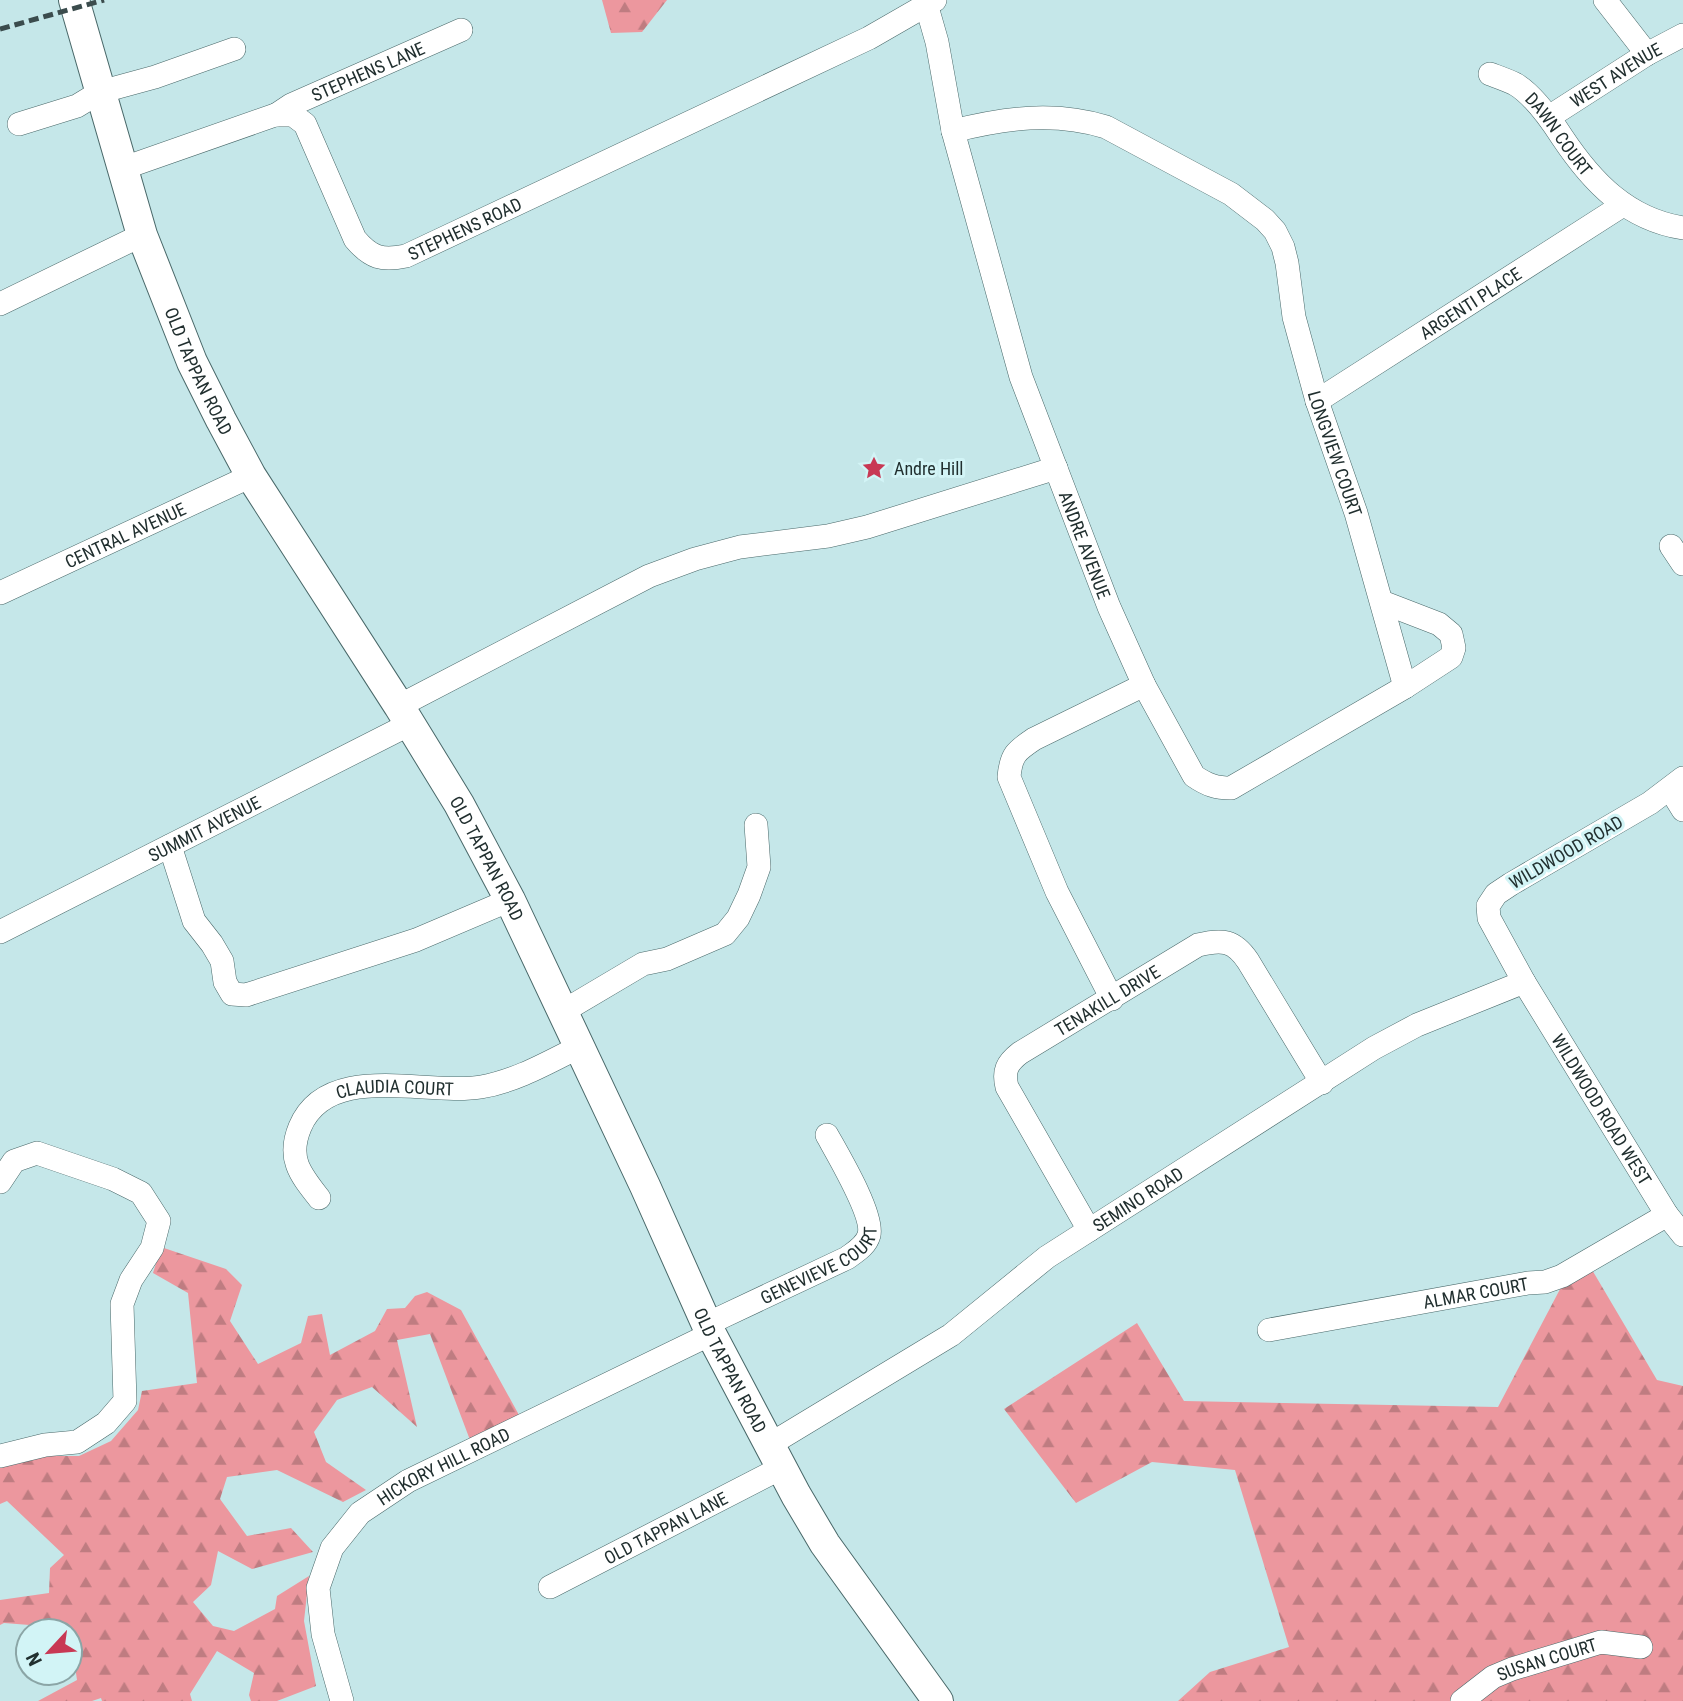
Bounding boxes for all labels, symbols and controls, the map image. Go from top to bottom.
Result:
street label: STEPHENS LANE [308,37,428,105]
street label: WEST AVENUE [1566,38,1665,111]
street label: DAWN COURT [1521,88,1597,180]
street label: STEPHENS ROAD [404,193,525,264]
street label: ARGENTI PLACE [1415,263,1525,343]
street label: OLD TAPPAN ROAD [161,304,237,438]
street label: LONGVIEW COURT [1304,388,1367,519]
place icon: Andre Hill [860,454,888,482]
place label: Andre Hill [894,458,963,479]
street label: ANDRE AVENUE [1055,488,1115,602]
street label: CENTRAL AVENUE [61,497,189,572]
street label: SUMMIT AVENUE [145,791,264,866]
street label: OLD TAPPAN ROAD [446,792,529,924]
street label: WILDWOOD ROAD [1505,811,1627,893]
street label: TENAKILL DRIVE [1051,960,1163,1040]
street label: WILDWOOD ROAD WEST [1548,1030,1656,1189]
street label: CLAUDIA COURT [333,1075,454,1103]
street label: SEMINO ROAD [1088,1162,1187,1236]
street label: GENEVIEVE COURT [757,1226,880,1308]
street label: ALMAR COURT [1422,1273,1530,1312]
street label: OLD TAPPAN ROAD [690,1304,772,1436]
street label: HICKORY HILL ROAD [373,1423,513,1509]
street label: OLD TAPPAN LANE [600,1487,731,1568]
north arrow [14,1617,84,1687]
street label: SUSAN COURT [1493,1633,1599,1685]
text: N [21,1649,47,1670]

